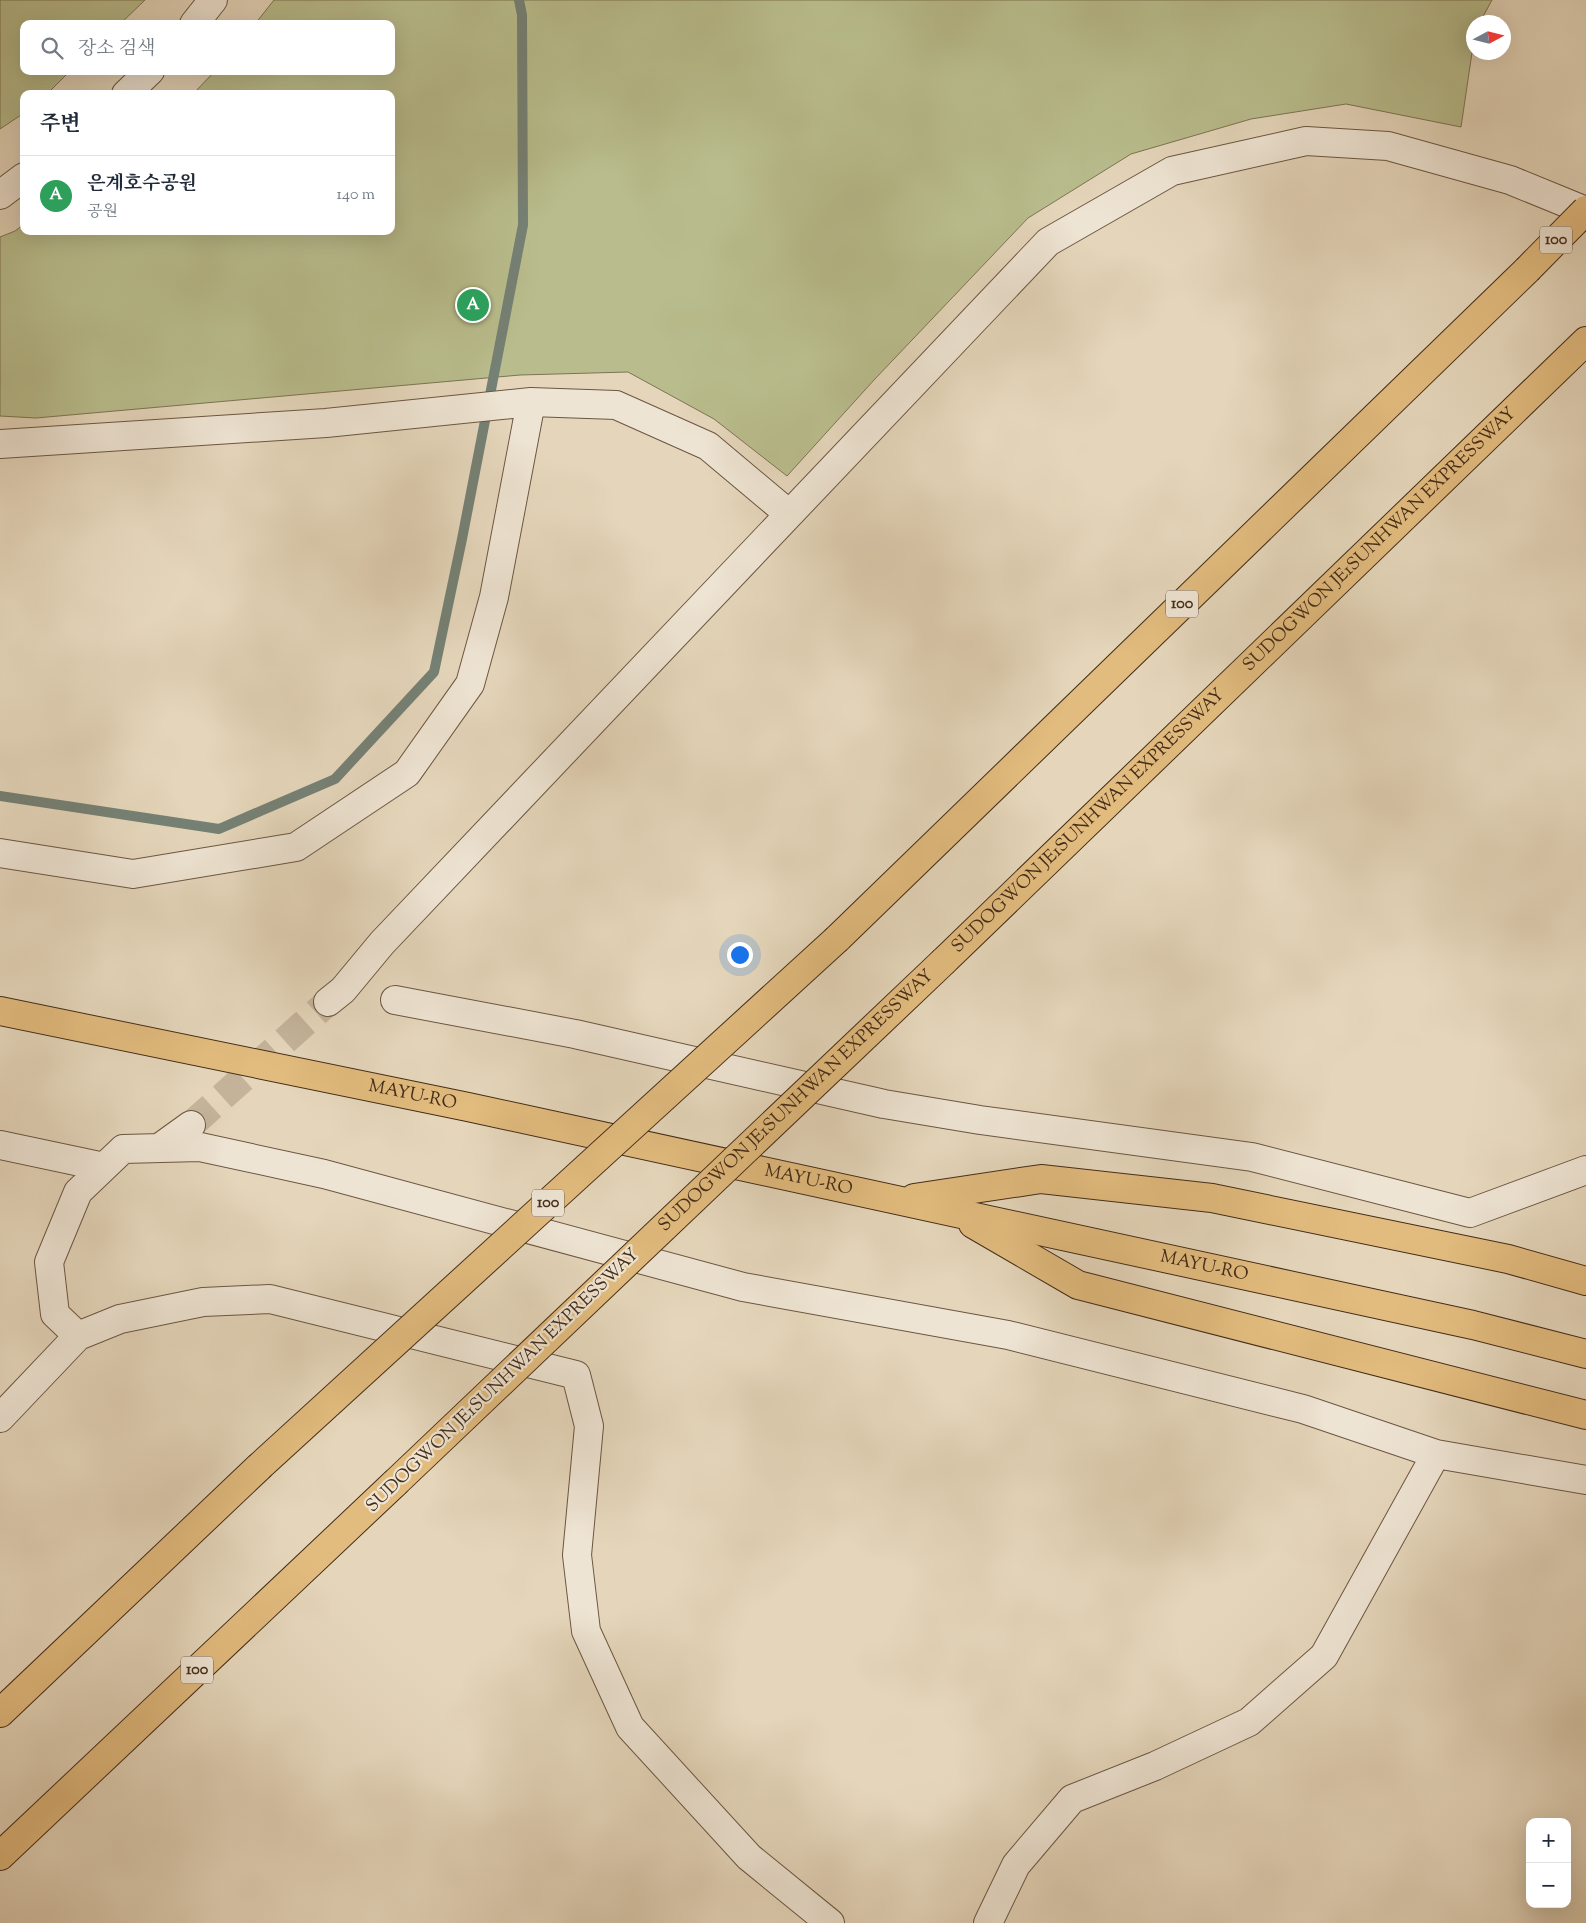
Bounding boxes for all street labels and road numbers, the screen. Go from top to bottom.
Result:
road number: 100 [1540,226,1572,254]
street label: SUDOGWON JE1SUNHWAN EXPRESSWAY [1237,402,1523,678]
road number: 100 [1166,590,1198,618]
street label: SUDOGWON JE1SUNHWAN EXPRESSWAY [946,683,1231,960]
street label: SUDOGWON JE1SUNHWAN EXPRESSWAY [653,964,940,1239]
street label: MAYU-RO [366,1074,459,1117]
street label: MAYU-RO [762,1159,855,1203]
road number: 100 [532,1190,564,1216]
street label: SUDOGWON JE1SUNHWAN EXPRESSWAY [361,1243,646,1519]
street label: MAYU-RO [1158,1244,1251,1289]
road number: 100 [181,1656,213,1684]

